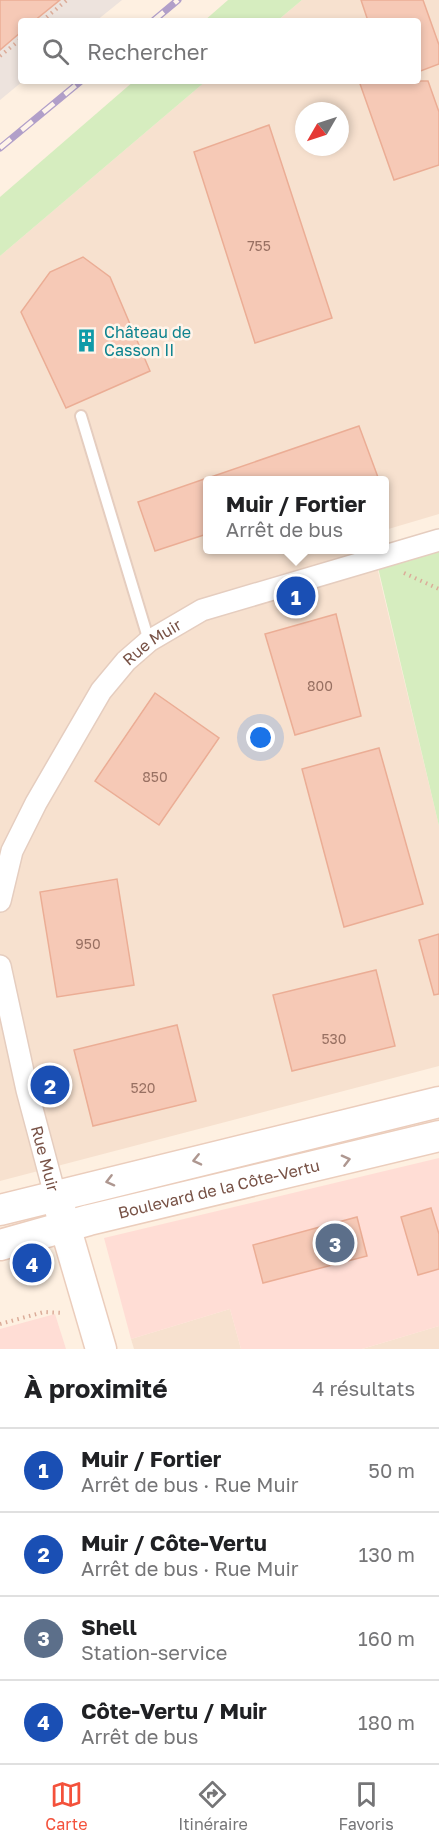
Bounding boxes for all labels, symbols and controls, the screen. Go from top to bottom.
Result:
search box [18,18,421,84]
icon: search [39,35,72,68]
text: Rechercher [87,38,208,65]
north arrow [295,102,349,156]
house number: 755 [247,237,271,254]
place label: Château de Casson II [104,322,191,360]
building icon: Château de Casson II [73,328,99,354]
popup [203,476,389,554]
text: Muir / Fortier [226,490,366,517]
text: Arrêt de bus [226,517,343,541]
pin: 1 [276,574,316,618]
street label: Rue Muir [118,614,185,669]
house number: 800 [307,677,333,694]
your location [246,723,275,752]
house number: 850 [142,768,168,785]
house number: 950 [75,935,101,952]
house number: 530 [322,1030,347,1047]
pin: 2 [31,1062,70,1108]
house number: 520 [131,1079,155,1096]
street label: Rue Muir [27,1123,64,1194]
one-way arrow [192,1152,202,1165]
one-way arrow [341,1154,351,1167]
street label: Boulevard de la Côte-Vertu [116,1155,322,1223]
one-way arrow [105,1173,115,1186]
pin: 3 [316,1220,354,1266]
pin: 4 [12,1240,51,1286]
text: À proximité [24,1373,168,1404]
text: 4 résultats [312,1376,415,1400]
text: Muir / Fortier [81,1445,221,1472]
text: 1 [38,1458,49,1482]
text: 50 m [368,1458,415,1482]
text: Arrêt de bus · Rue Muir [81,1472,299,1496]
text: Muir / Côte-Vertu [81,1529,267,1556]
text: 2 [37,1542,50,1566]
text: 130 m [359,1542,415,1566]
text: Arrêt de bus · Rue Muir [81,1556,299,1580]
text: Shell [81,1613,137,1640]
text: 3 [37,1626,50,1650]
text: 160 m [358,1626,415,1650]
text: Station-service [81,1640,227,1664]
text: Côte-Vertu / Muir [81,1697,267,1724]
text: 4 [37,1710,50,1734]
text: 180 m [358,1710,415,1734]
text: Arrêt de bus [81,1724,198,1748]
tab: Carte [45,1778,88,1834]
tab: Itinéraire [178,1778,248,1834]
tab: Favoris [338,1778,394,1834]

